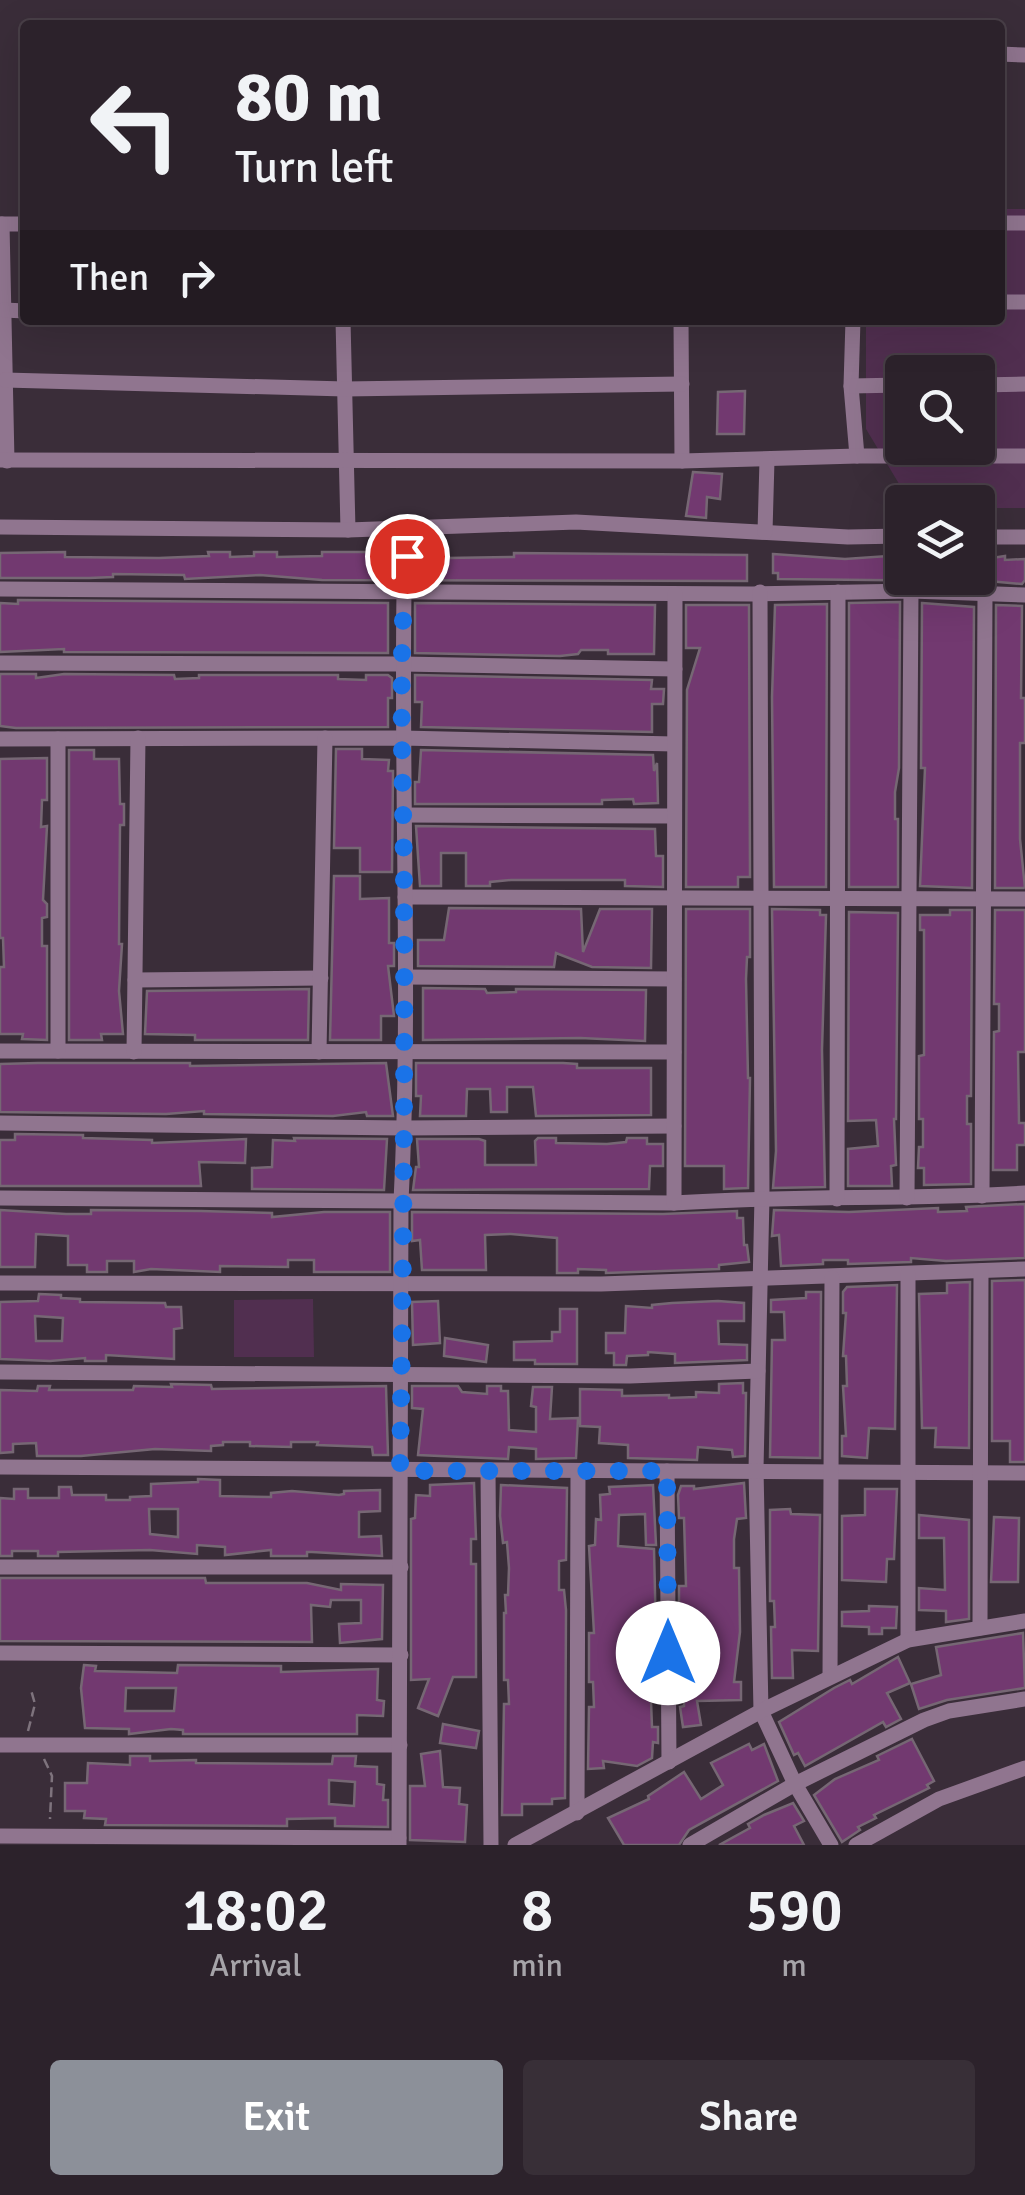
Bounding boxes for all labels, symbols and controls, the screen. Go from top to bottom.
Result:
text: 80 m [235,54,383,140]
icon: left [70,60,200,190]
text: Turn left [235,140,394,195]
icon: right [169,250,224,305]
text: Then [70,254,149,301]
map controls [885,355,995,595]
button: search [885,355,995,465]
button: layers [885,485,995,595]
pin [365,514,450,599]
icon: arrive [380,529,435,584]
position arrow [616,1601,720,1705]
text: 18:02 [182,1874,329,1948]
text: 8 [521,1874,553,1948]
text: 590 [745,1874,843,1948]
text: Arrival [210,1946,302,1985]
text: min [511,1946,563,1985]
text: m [781,1946,807,1985]
button: Exit [50,2060,503,2175]
button: Share [523,2060,975,2175]

